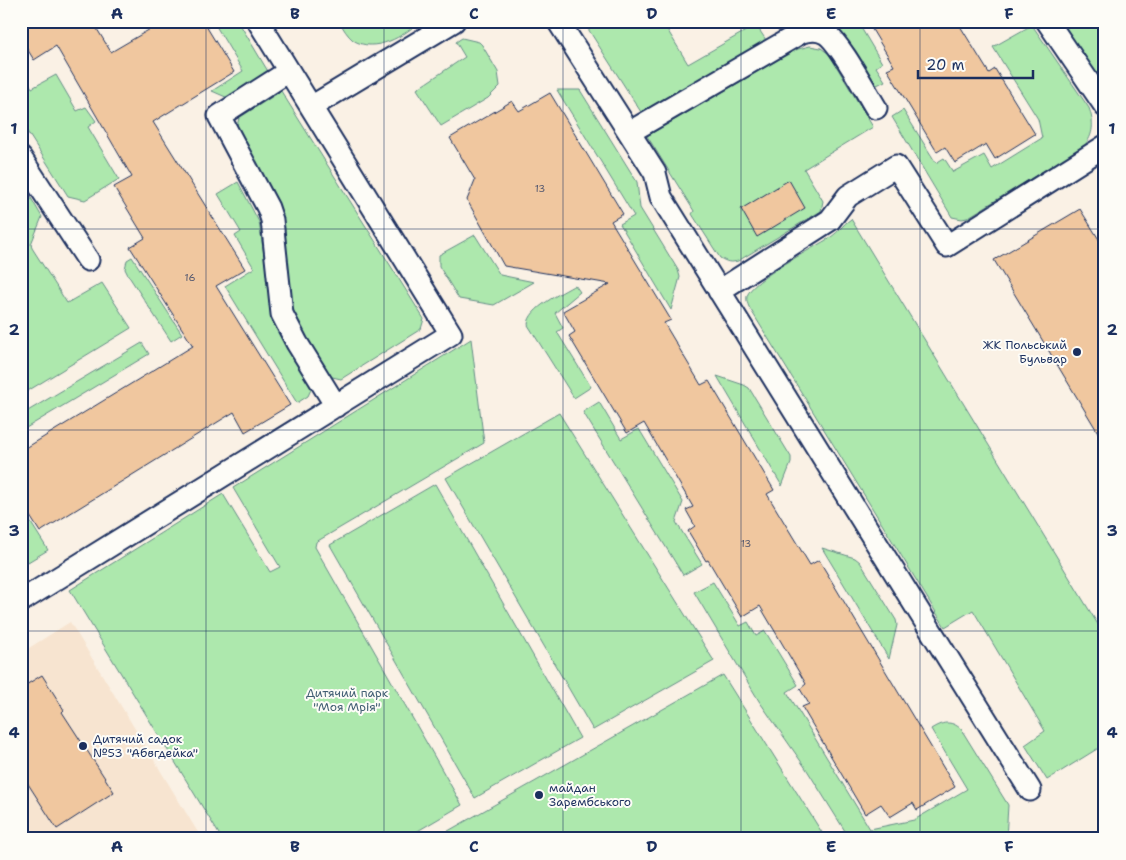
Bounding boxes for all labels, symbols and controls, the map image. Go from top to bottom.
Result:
text: A [111,3,123,24]
text: B [290,3,300,24]
text: C [469,3,479,24]
text: D [646,3,658,24]
text: E [826,3,836,24]
text: F [1004,3,1014,24]
scale bar [918,48,1034,80]
text: 20 m [926,55,965,75]
text: 1 [10,118,18,139]
text: 1 [1108,118,1116,139]
house number: 13 [535,182,545,195]
house number: 16 [185,271,195,284]
text: 2 [8,319,20,340]
text: 2 [1106,319,1118,340]
place label: ЖК Польський Бульвар [983,337,1067,367]
marker: ЖК Польський Бульвар [1071,346,1083,358]
text: 3 [8,520,20,541]
text: 3 [1106,520,1118,541]
house number: 13 [741,537,751,550]
park label: Дитячий парк "Моя Мрія" [306,685,389,715]
text: 4 [8,722,20,743]
text: 4 [1106,722,1118,743]
place label: Дитячий садок №53 "Абвгдейка" [93,731,198,761]
marker: Дитячий садок №53 "Абвгдейка" [77,740,89,752]
place label: майдан Зарембського [549,780,631,810]
marker: майдан Зарембського [533,789,545,801]
text: A [111,836,123,857]
text: B [290,836,300,857]
text: C [469,836,479,857]
text: D [646,836,658,857]
text: E [826,836,836,857]
text: F [1004,836,1014,857]

